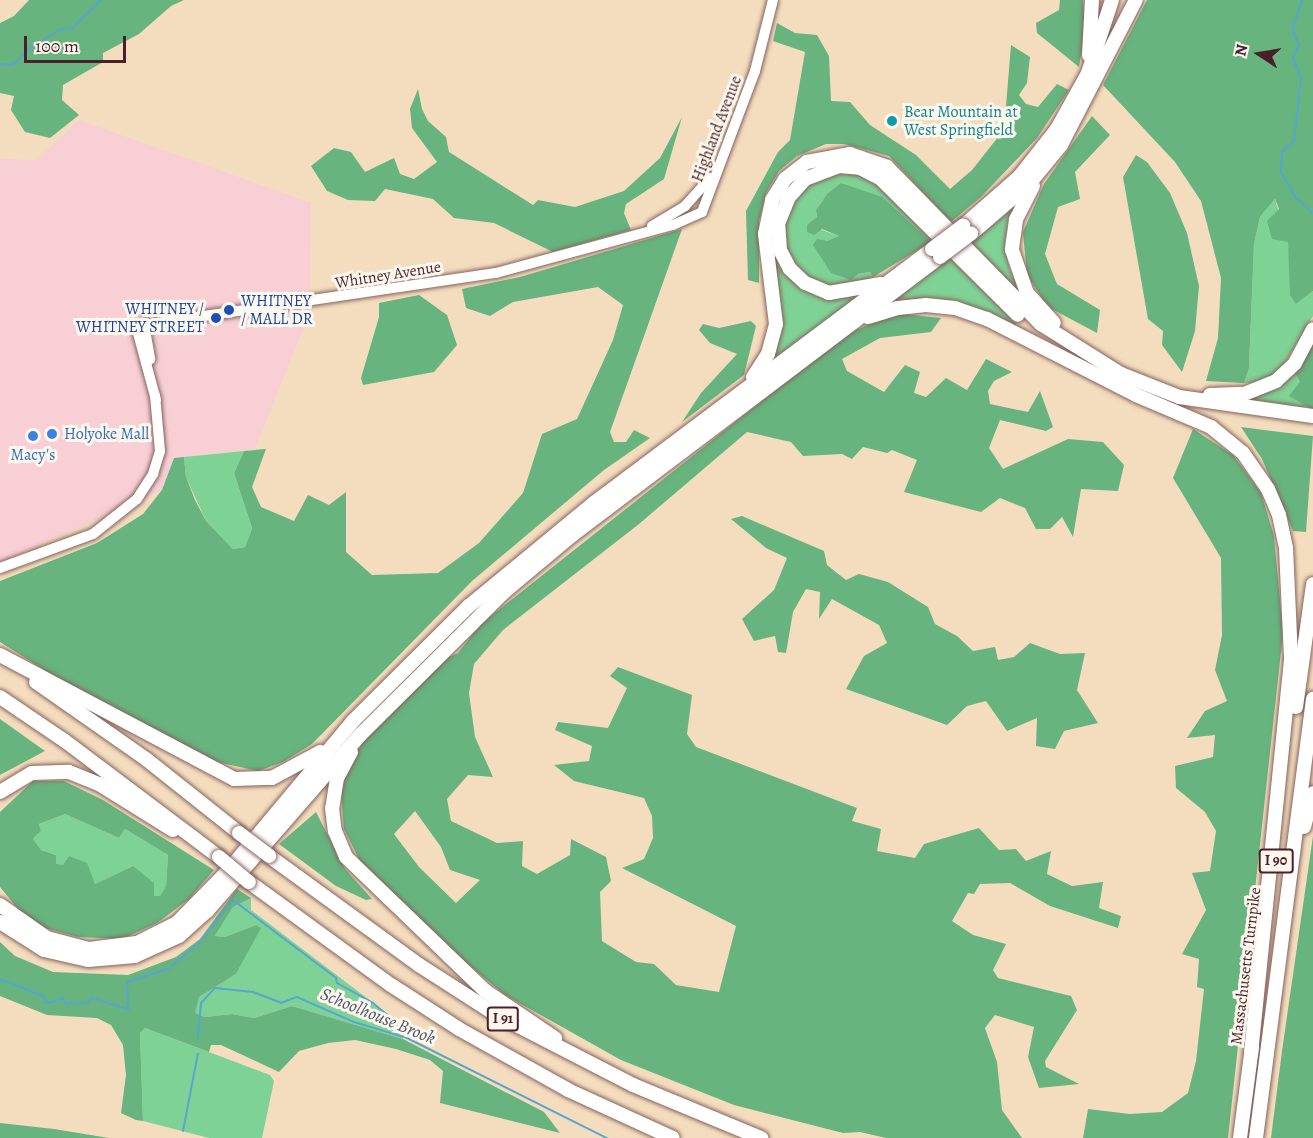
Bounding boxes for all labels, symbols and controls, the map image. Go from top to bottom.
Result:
scale bar [27,24,129,62]
north arrow [1229,24,1289,84]
text: 100 m [35,34,79,58]
text: N [1229,42,1253,58]
street label: Highland Avenue [688,73,746,185]
place label: Bear Mountain at West Springfield [904,102,1018,140]
marker: Bear Mountain at West Springfield [885,114,899,128]
street label: Whitney Avenue [334,257,442,293]
place label: WHITNEY / MALL DR [241,291,312,329]
place label: WHITNEY / WHITNEY STREET [76,299,204,337]
marker: WHITNEY / MALL DR [222,303,236,317]
marker: WHITNEY / WHITNEY STREET [209,311,223,325]
place label: Holyoke Mall [64,424,149,444]
marker: Holyoke Mall [45,427,59,441]
marker: Macy's [26,429,40,443]
place label: Macy's [11,445,55,465]
road number: I 90 [1258,849,1294,873]
street label: Massachusetts Turnpike [1227,886,1265,1046]
water label: Schoolhouse Brook [317,983,439,1049]
road number: I 91 [486,1007,520,1031]

